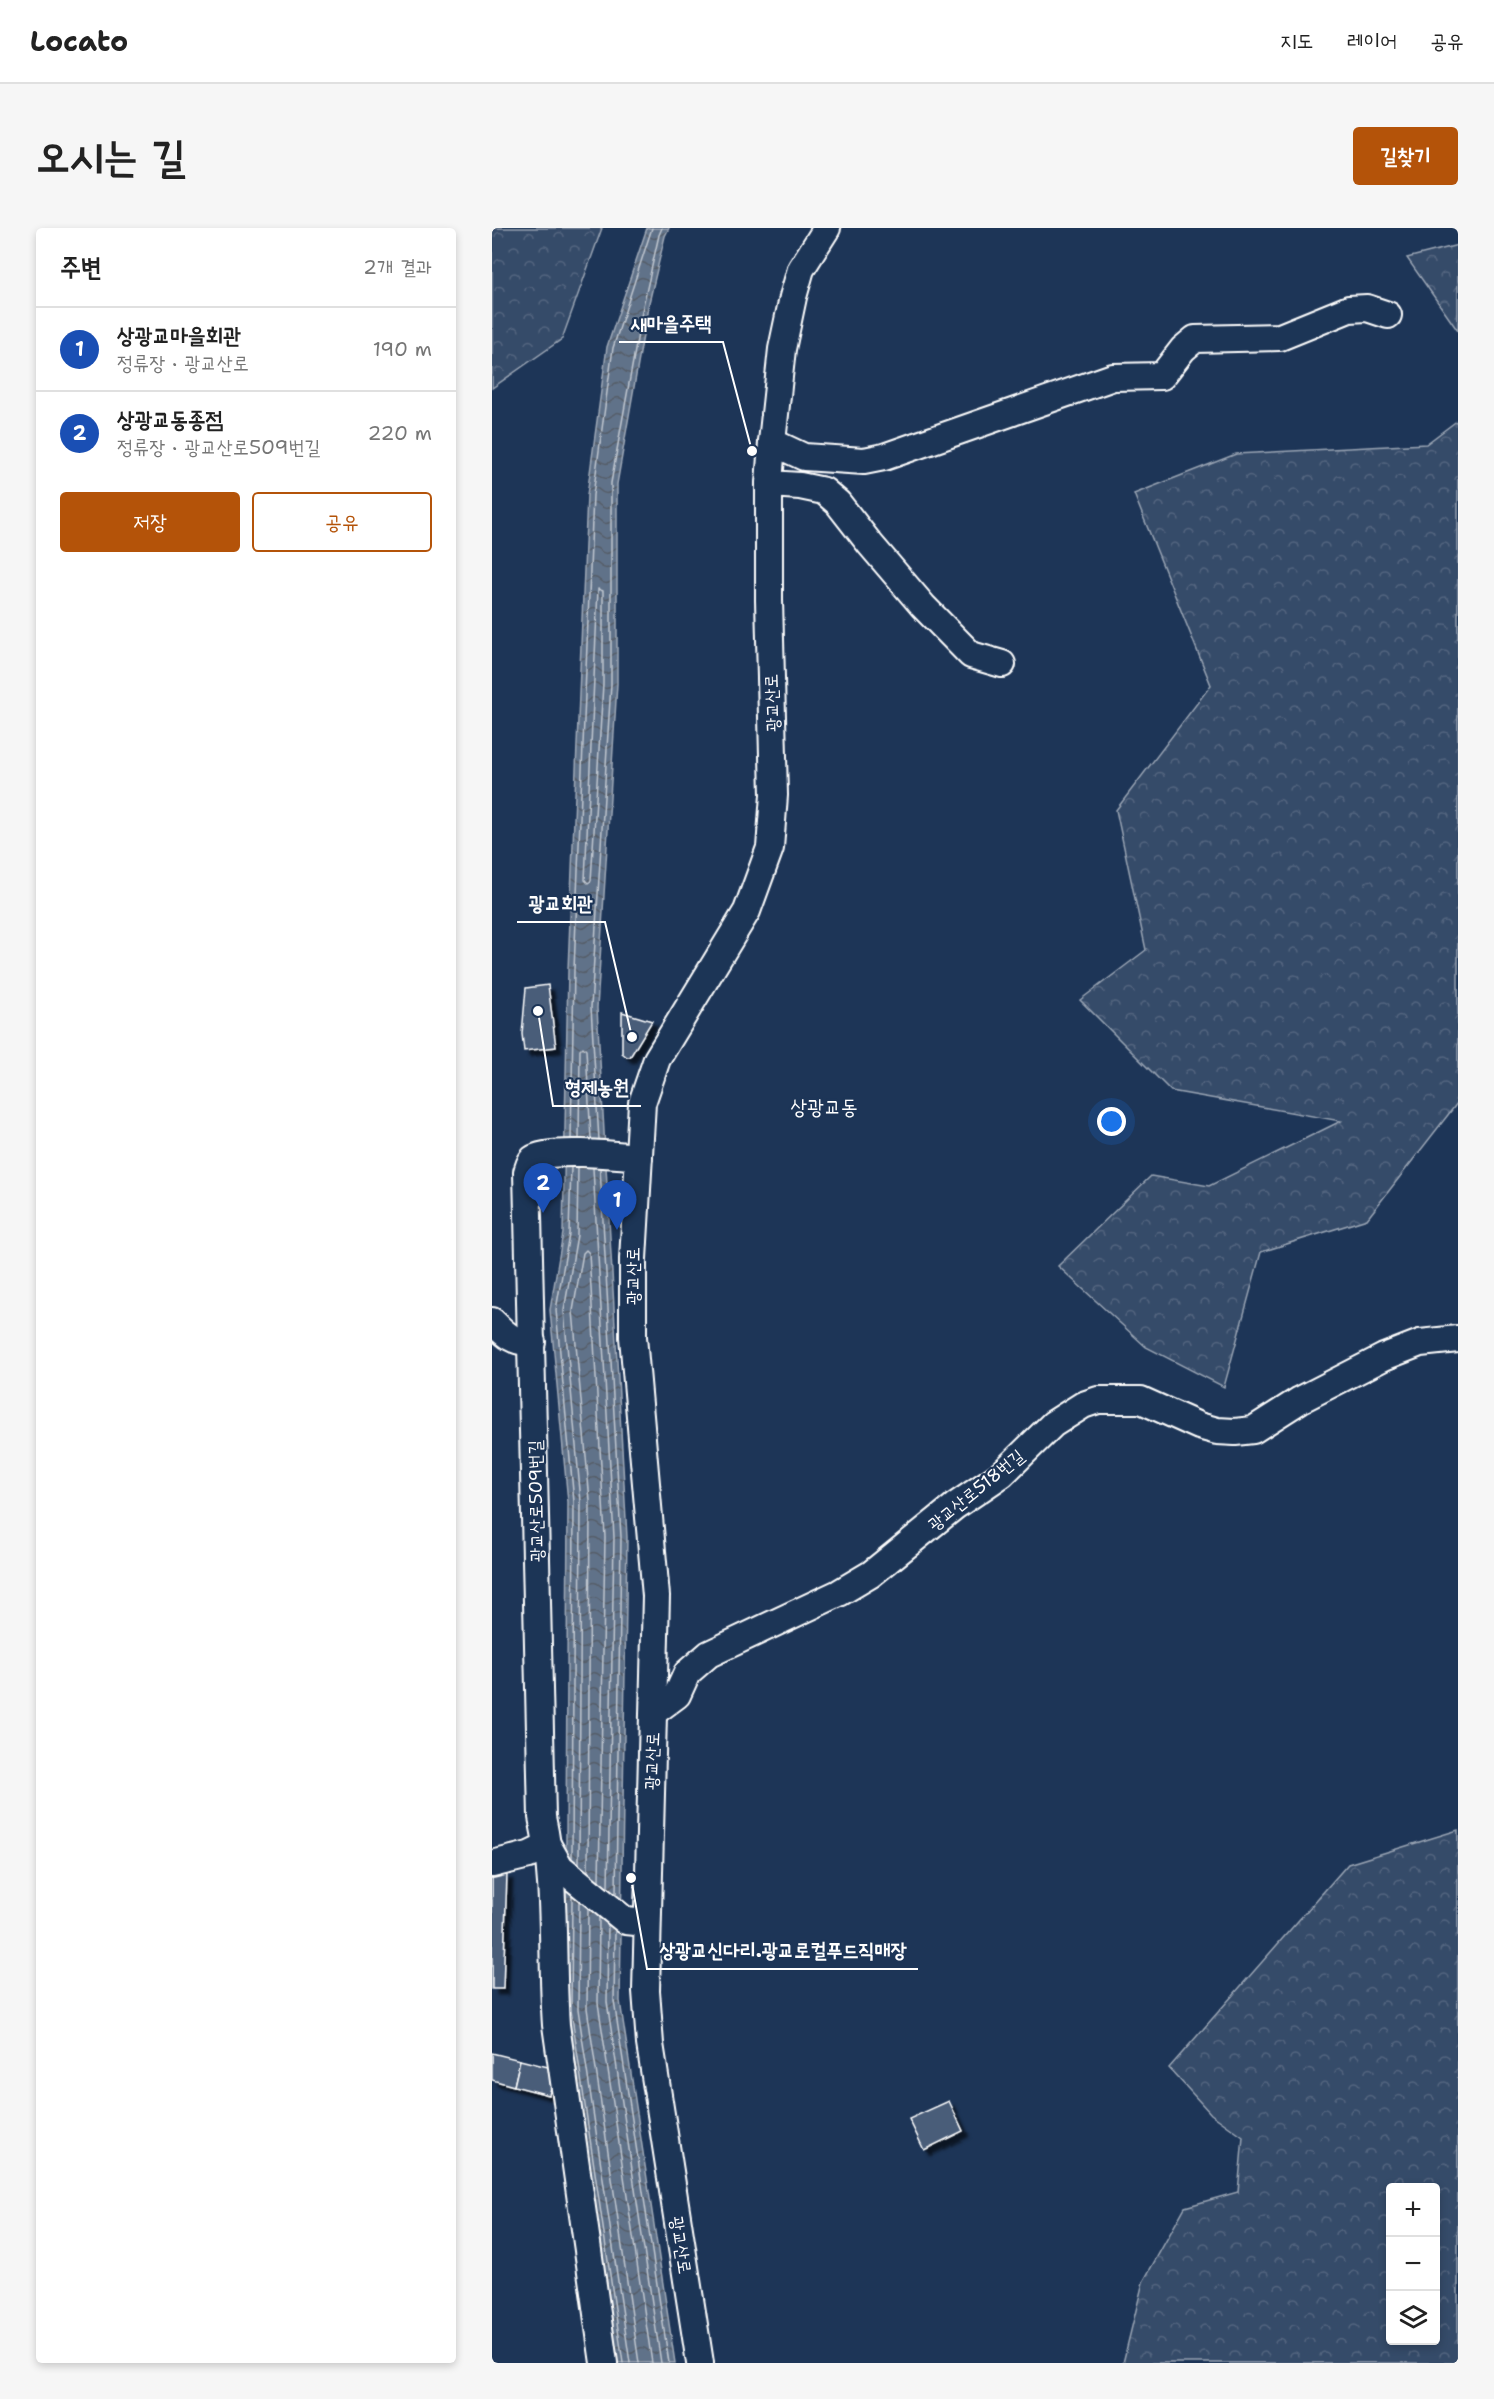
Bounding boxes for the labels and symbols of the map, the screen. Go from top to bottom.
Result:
callout: 새마을주택 [619,304,723,342]
text: 새마을주택 [630,310,711,336]
street label: 광교산로 [759,674,785,732]
callout: 광교회관 [517,884,605,922]
text: 광교회관 [529,890,593,916]
callout: 형제농원 [553,1068,641,1106]
text: 형제농원 [565,1074,629,1100]
district label: 상광교동 [790,1093,858,1121]
your location [1097,1107,1126,1136]
pin: 2 [524,1164,562,1213]
pin: 1 [598,1180,636,1230]
street label: 광교산로 [621,1247,645,1305]
street label: 광교산로509번길 [523,1439,549,1562]
street label: 광교산로518번길 [923,1444,1029,1536]
street label: 광교산로 [639,1732,665,1790]
callout: 상광교신다리.광교로컬푸드직매장 [647,1931,918,1969]
text: 상광교신다리.광교로컬푸드직매장 [659,1937,907,1963]
street label: 광교산로 [665,2215,697,2275]

